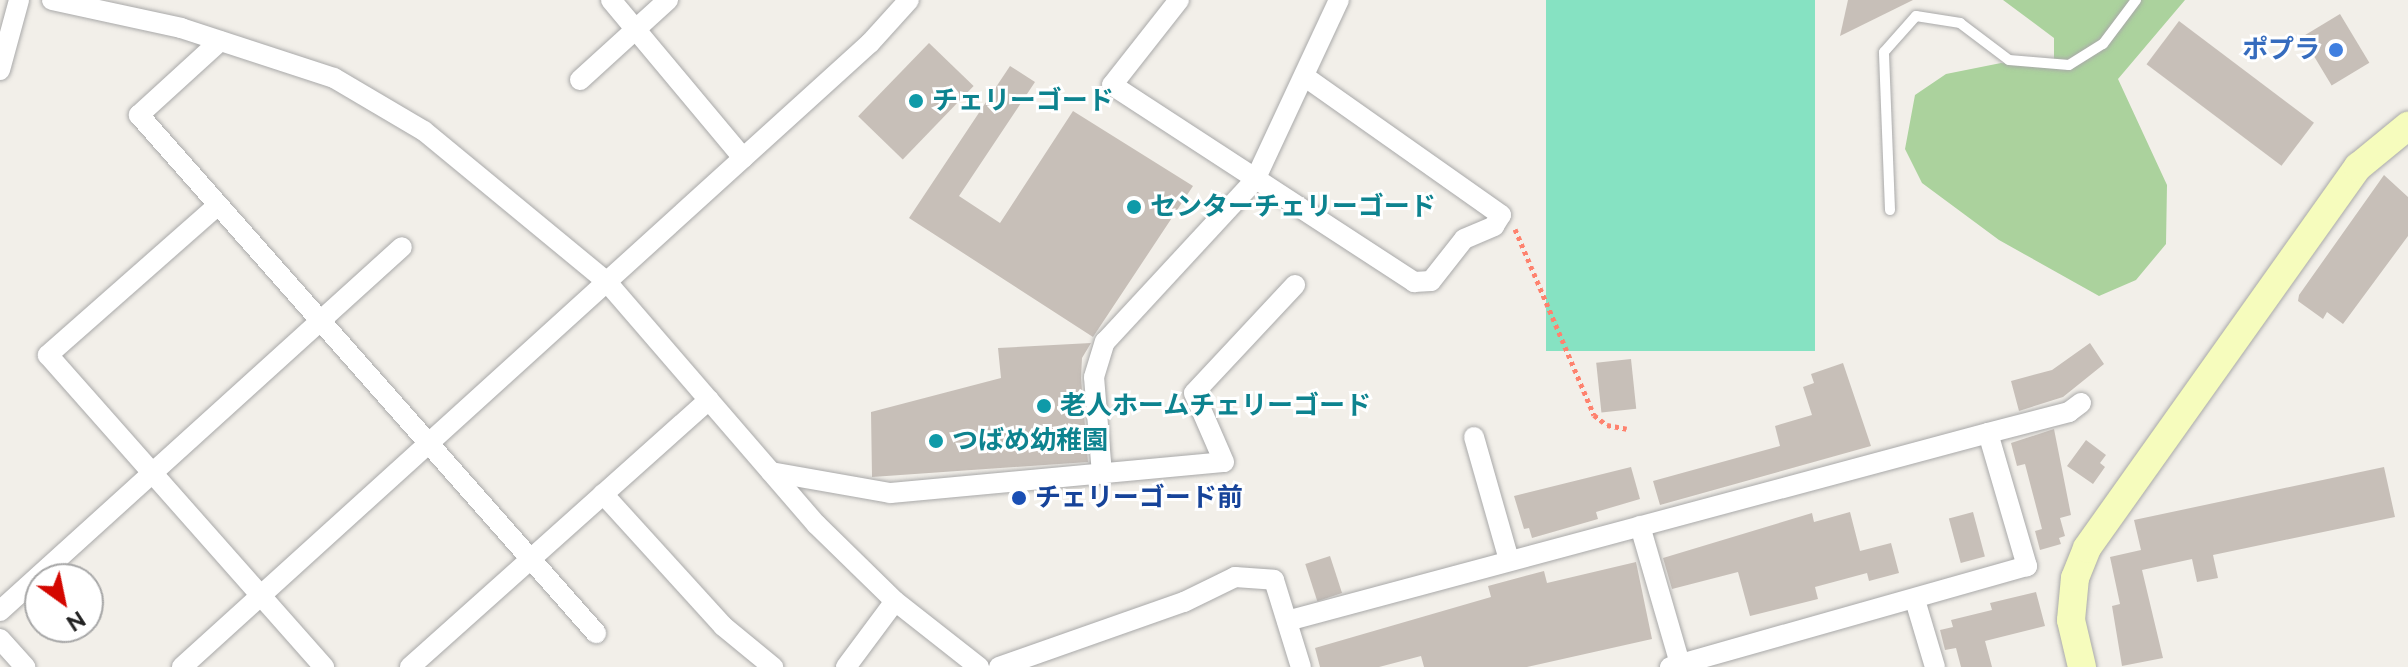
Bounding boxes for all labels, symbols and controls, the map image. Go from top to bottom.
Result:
place label: ポプラ [2242,34,2320,66]
marker: ポプラ [2327,41,2345,59]
place label: チェリーゴード [932,85,1114,117]
marker: チェリーゴード [907,92,925,110]
place label: センターチェリーゴード [1150,191,1436,223]
marker: センターチェリーゴード [1125,198,1143,216]
place label: 老人ホームチェリーゴード [1060,390,1372,422]
marker: 老人ホームチェリーゴード [1035,397,1053,415]
place label: つばめ幼稚園 [952,425,1108,457]
marker: つばめ幼稚園 [927,432,945,450]
place label: チェリーゴード前 [1035,482,1243,514]
marker: チェリーゴード前 [1010,489,1028,507]
north arrow [24,563,104,643]
text: N [62,606,90,637]

